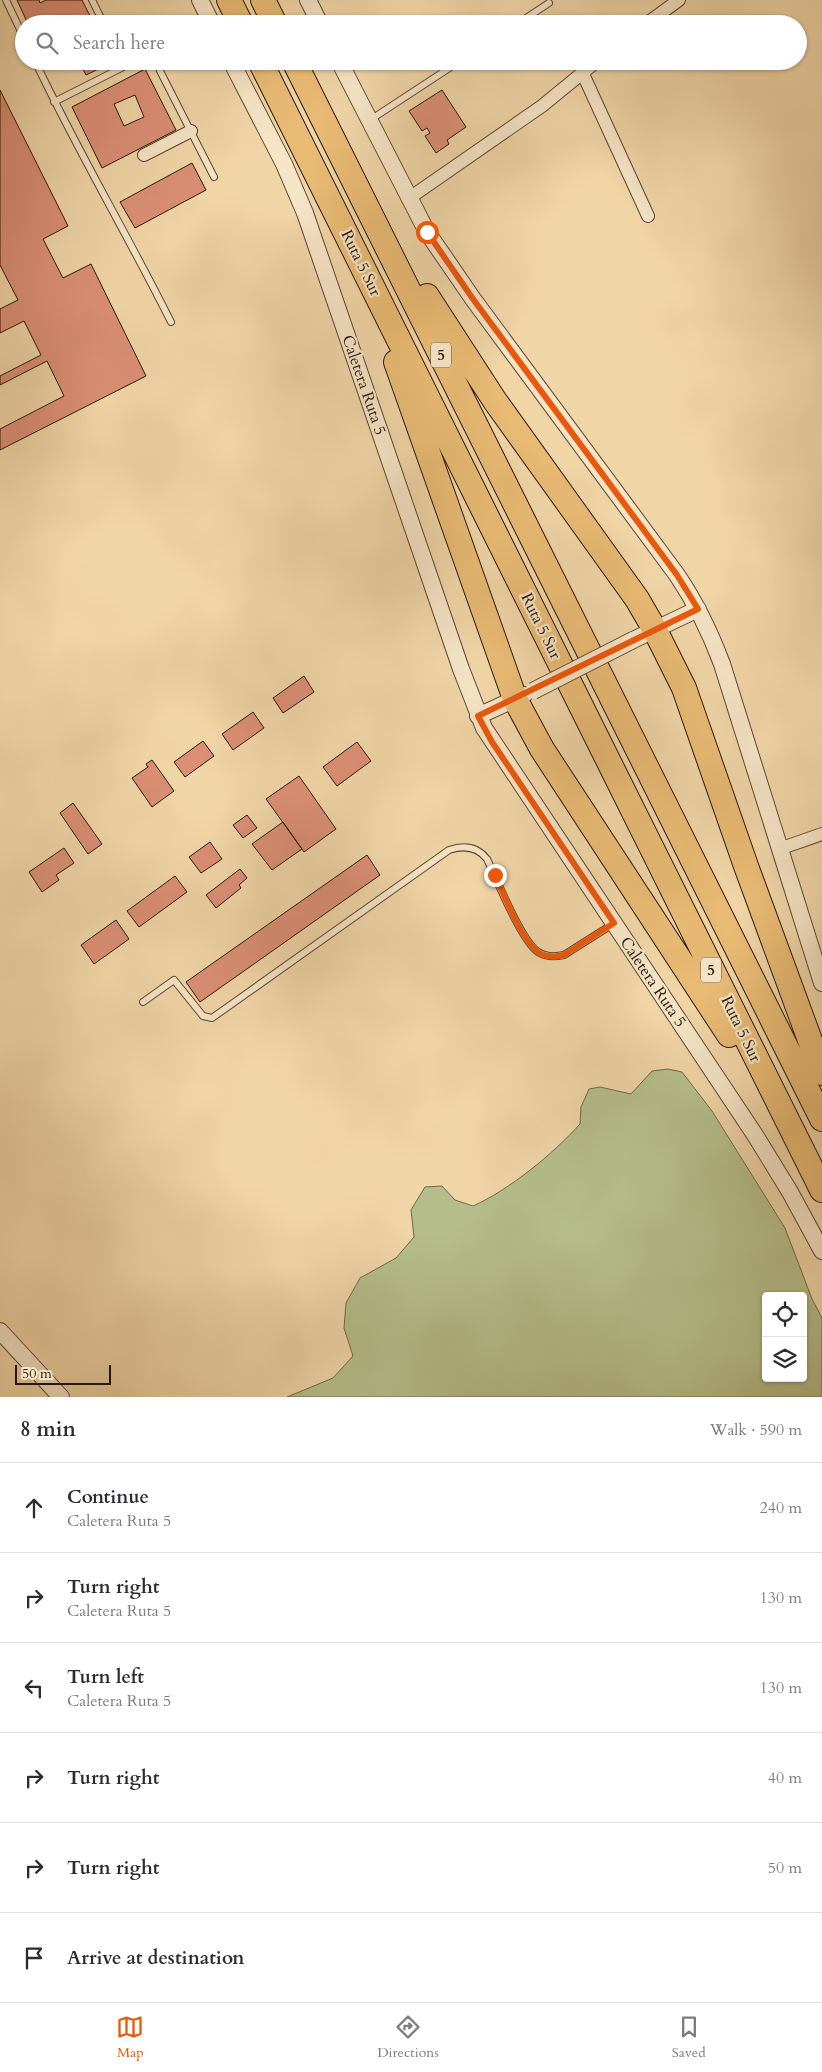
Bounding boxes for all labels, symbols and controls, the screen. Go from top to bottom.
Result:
search box [15,15,807,70]
icon: search [33,29,61,57]
text: Search here [73,30,165,56]
route start [416,221,439,244]
street label: Ruta 5 Sur [335,226,387,300]
street label: Caletera Ruta 5 [337,332,391,438]
road number: 5 [431,342,451,368]
street label: Ruta 5 Sur [515,589,567,663]
route end [484,864,507,887]
street label: Caletera Ruta 5 [615,933,691,1031]
road number: 5 [701,958,721,982]
street label: Ruta 5 Sur [715,992,767,1066]
map controls [762,1292,807,1382]
button: locate [762,1292,807,1337]
button: layers [762,1337,807,1382]
scale bar [15,1362,111,1385]
text: 50 m [22,1364,52,1383]
text: 8 min [20,1415,76,1444]
text: Walk · 590 m [710,1419,802,1441]
text: Continue [67,1484,149,1510]
icon: ahead [20,1494,48,1522]
text: 240 m [760,1497,802,1519]
text: Caletera Ruta 5 [67,1510,171,1532]
text: Turn right [67,1574,159,1600]
icon: right [20,1584,48,1612]
text: 130 m [760,1587,802,1609]
text: Caletera Ruta 5 [67,1600,171,1622]
text: Turn left [67,1664,144,1690]
icon: left [20,1674,48,1702]
text: 130 m [760,1677,802,1699]
text: Caletera Ruta 5 [67,1690,171,1712]
icon: right [20,1764,48,1792]
text: Turn right [67,1765,159,1791]
text: 40 m [768,1767,802,1789]
icon: right [20,1854,48,1882]
text: Turn right [67,1855,159,1881]
text: 50 m [768,1857,802,1879]
icon: arrive [20,1944,48,1972]
text: Arrive at destination [67,1945,244,1971]
tab: Map [116,2013,144,2062]
tab: Directions [377,2013,439,2062]
tab: Saved [672,2013,706,2062]

